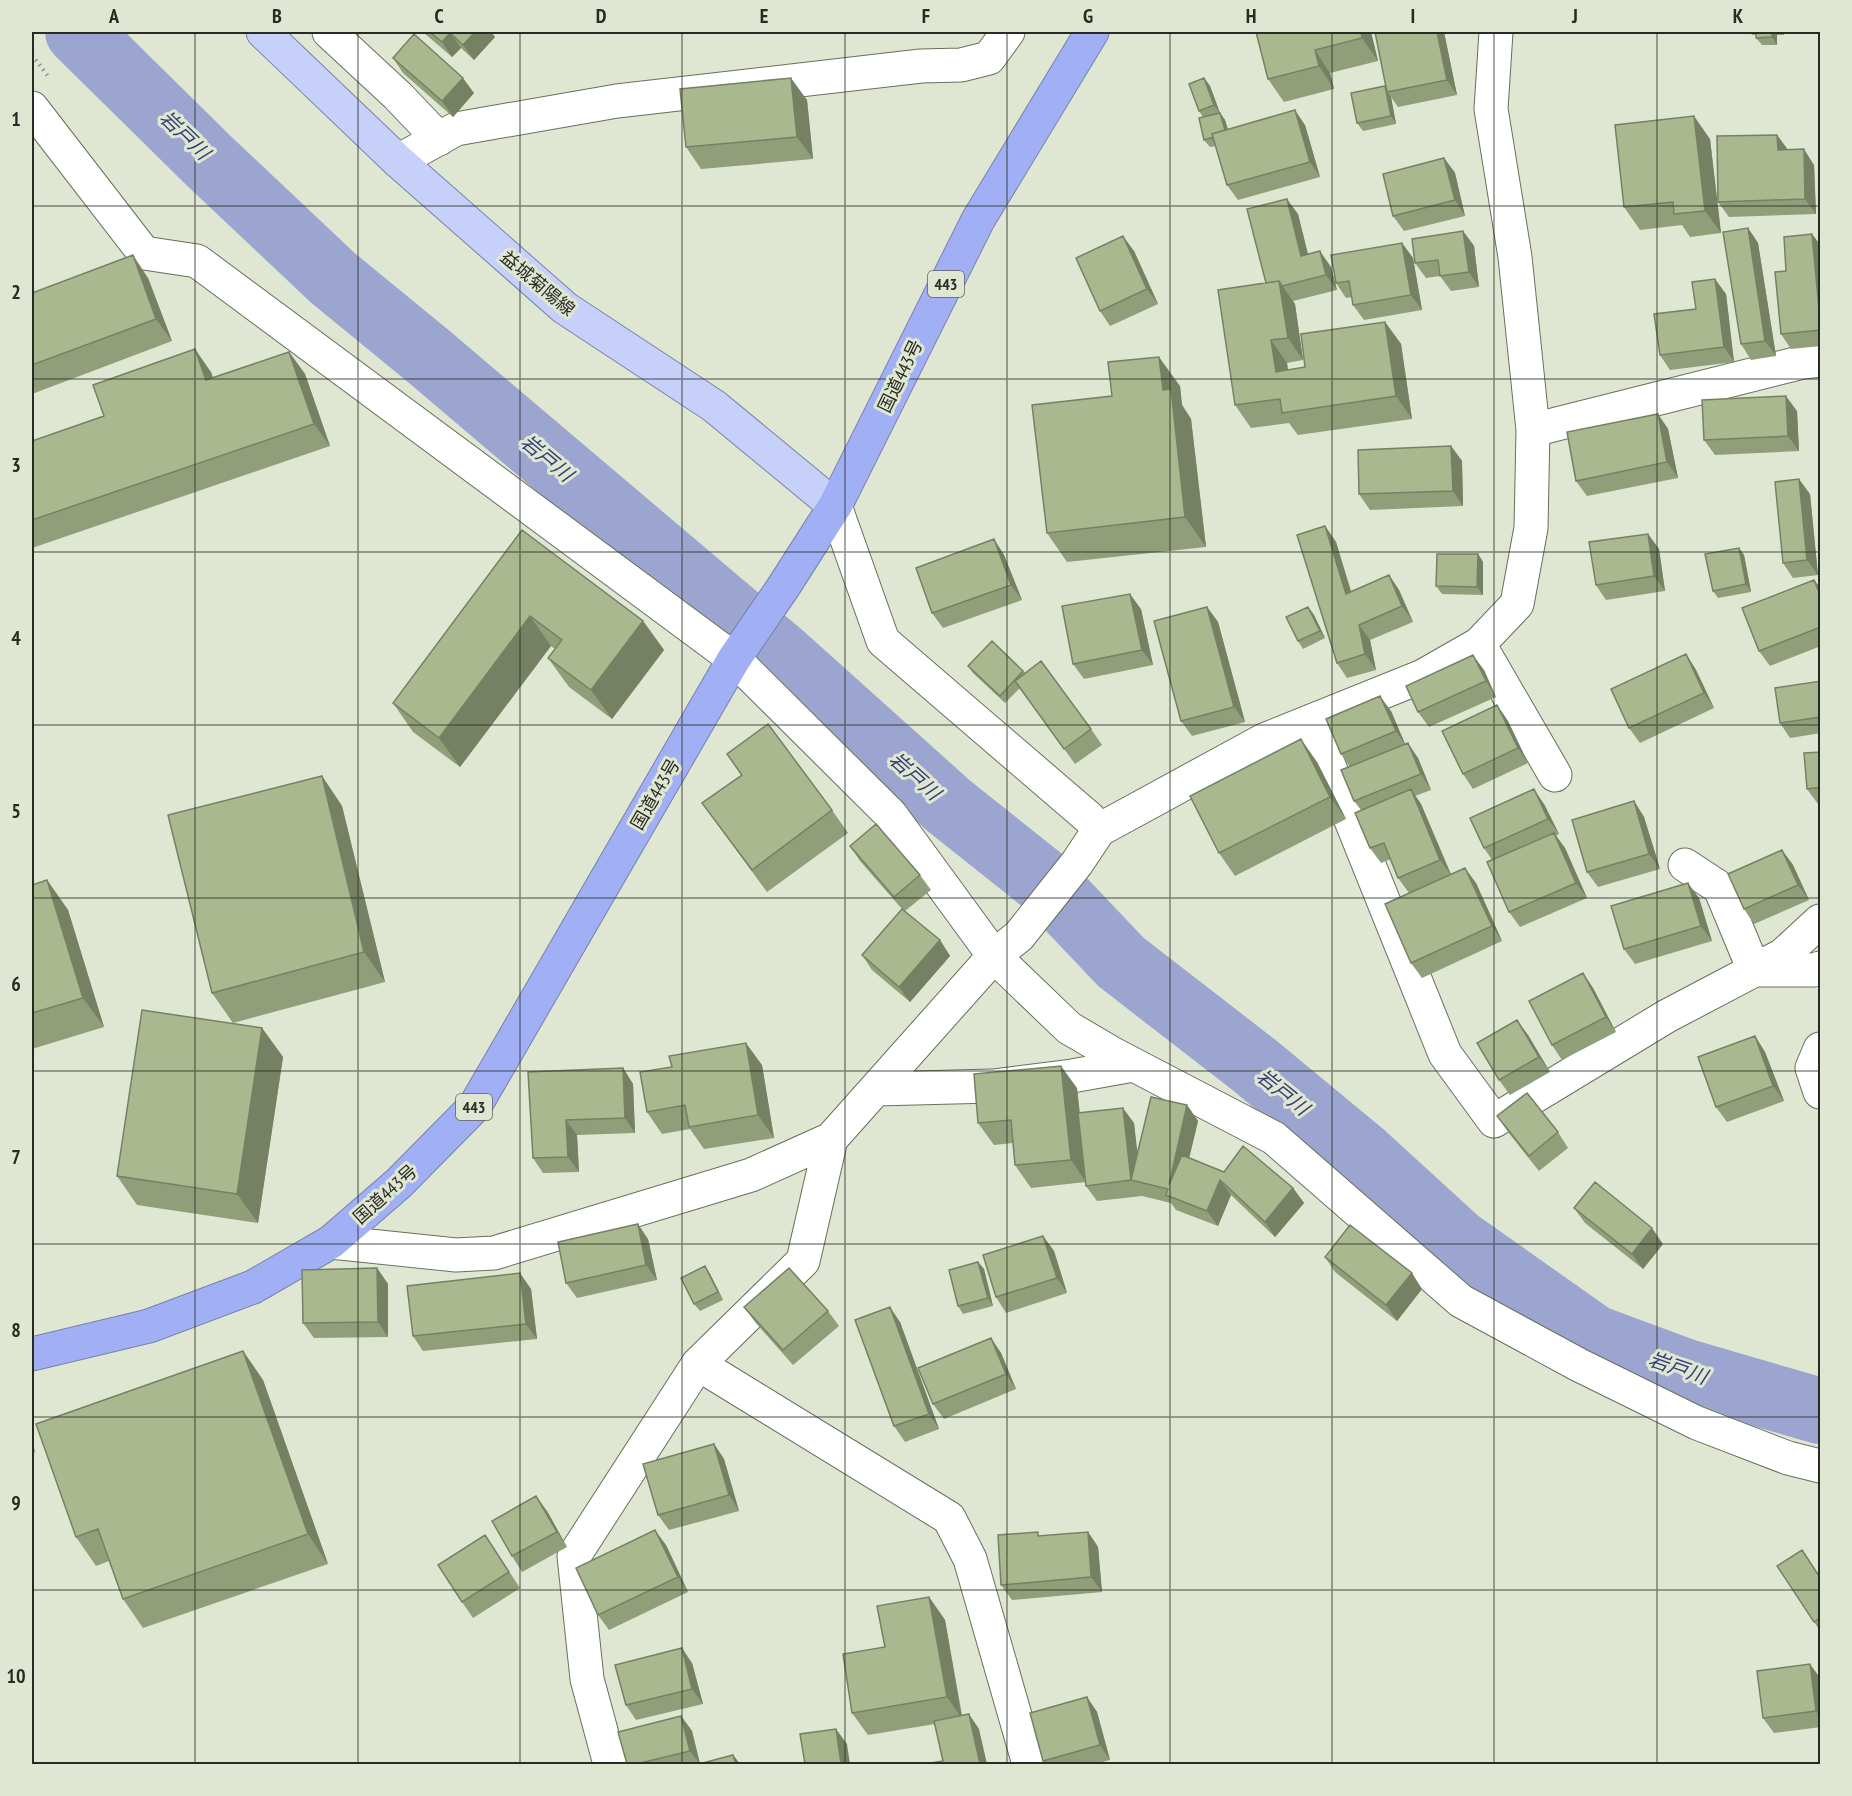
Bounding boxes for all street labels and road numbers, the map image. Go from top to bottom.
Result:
street label: 益城菊陽線 [496,245,580,321]
road number: 443 [928,271,964,297]
street label: 国道443号 [872,336,928,416]
street label: 国道443号 [625,754,685,834]
road number: 443 [456,1094,492,1120]
street label: 国道443号 [348,1159,422,1229]

